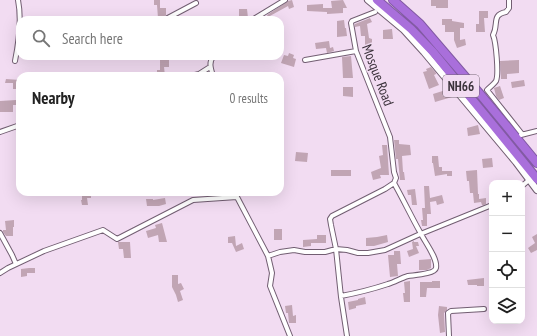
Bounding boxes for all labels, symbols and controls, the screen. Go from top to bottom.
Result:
search box [16,16,284,60]
icon: search [30,27,52,49]
text: Search here [62,29,123,48]
street label: Mosque Road [358,42,398,108]
road number: NH66 [443,75,479,97]
text: Nearby [32,87,75,109]
text: 0 results [229,90,268,107]
map controls [489,180,525,324]
button: + [489,180,525,216]
button: − [489,216,525,252]
button: locate [489,252,525,288]
button: layers [489,288,525,324]

